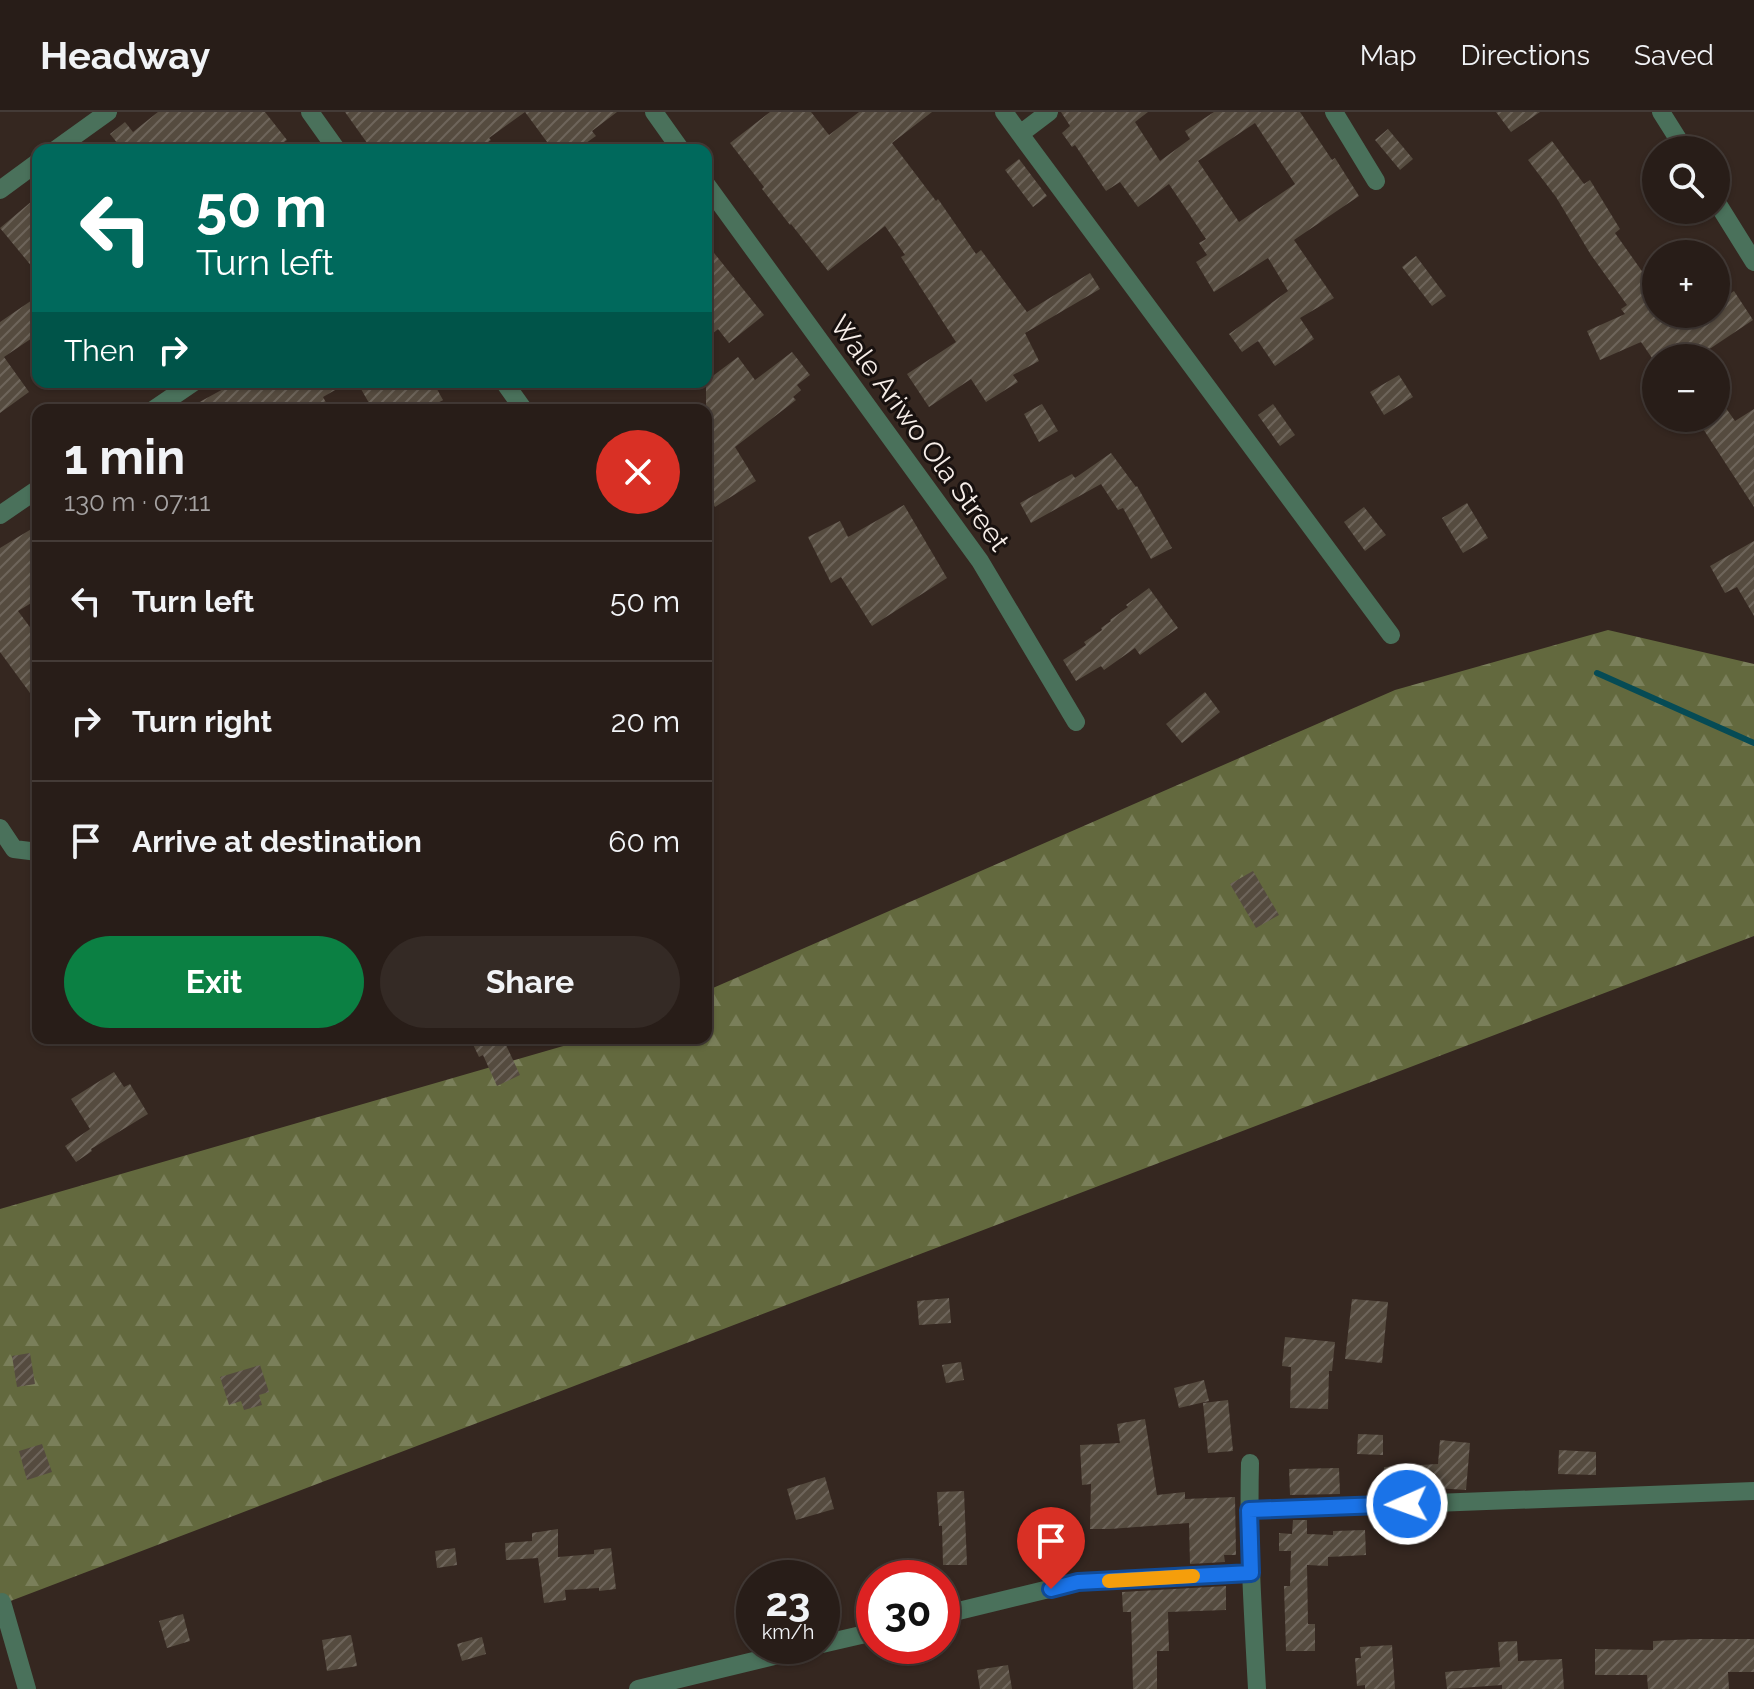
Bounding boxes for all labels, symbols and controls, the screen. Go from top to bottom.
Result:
text: Headway [40,33,210,78]
text: Map [1360,39,1417,72]
text: Directions [1461,39,1590,72]
text: Saved [1634,39,1714,72]
map controls [1642,136,1730,432]
button: search [1642,136,1730,224]
text: 50 m [196,174,327,240]
icon: left [64,176,168,280]
button: + [1642,240,1730,328]
text: Turn left [196,241,334,283]
street label: Wale Ariwo Ola Street [823,309,1016,558]
icon: right [151,328,195,372]
text: Then [64,333,135,368]
button: − [1642,344,1730,432]
text: 1 min [64,429,185,485]
button: close [596,430,680,514]
text: 130 m · 07:11 [64,487,210,517]
icon: left [64,579,108,623]
text: Turn left [132,584,254,619]
text: 50 m [610,584,680,619]
icon: right [64,699,108,743]
text: Turn right [132,704,272,739]
text: 20 m [611,704,680,739]
icon: arrive [64,819,108,863]
text: Arrive at destination [132,824,422,859]
text: 60 m [608,824,680,859]
button: Exit [64,936,364,1028]
button: Share [380,936,680,1028]
position arrow [1365,1462,1449,1546]
pin [1017,1507,1085,1589]
icon: arrive [1029,1519,1073,1563]
speed limit sign: 30 [856,1560,960,1664]
text: 23 [766,1578,810,1625]
text: km/h [762,1620,814,1644]

